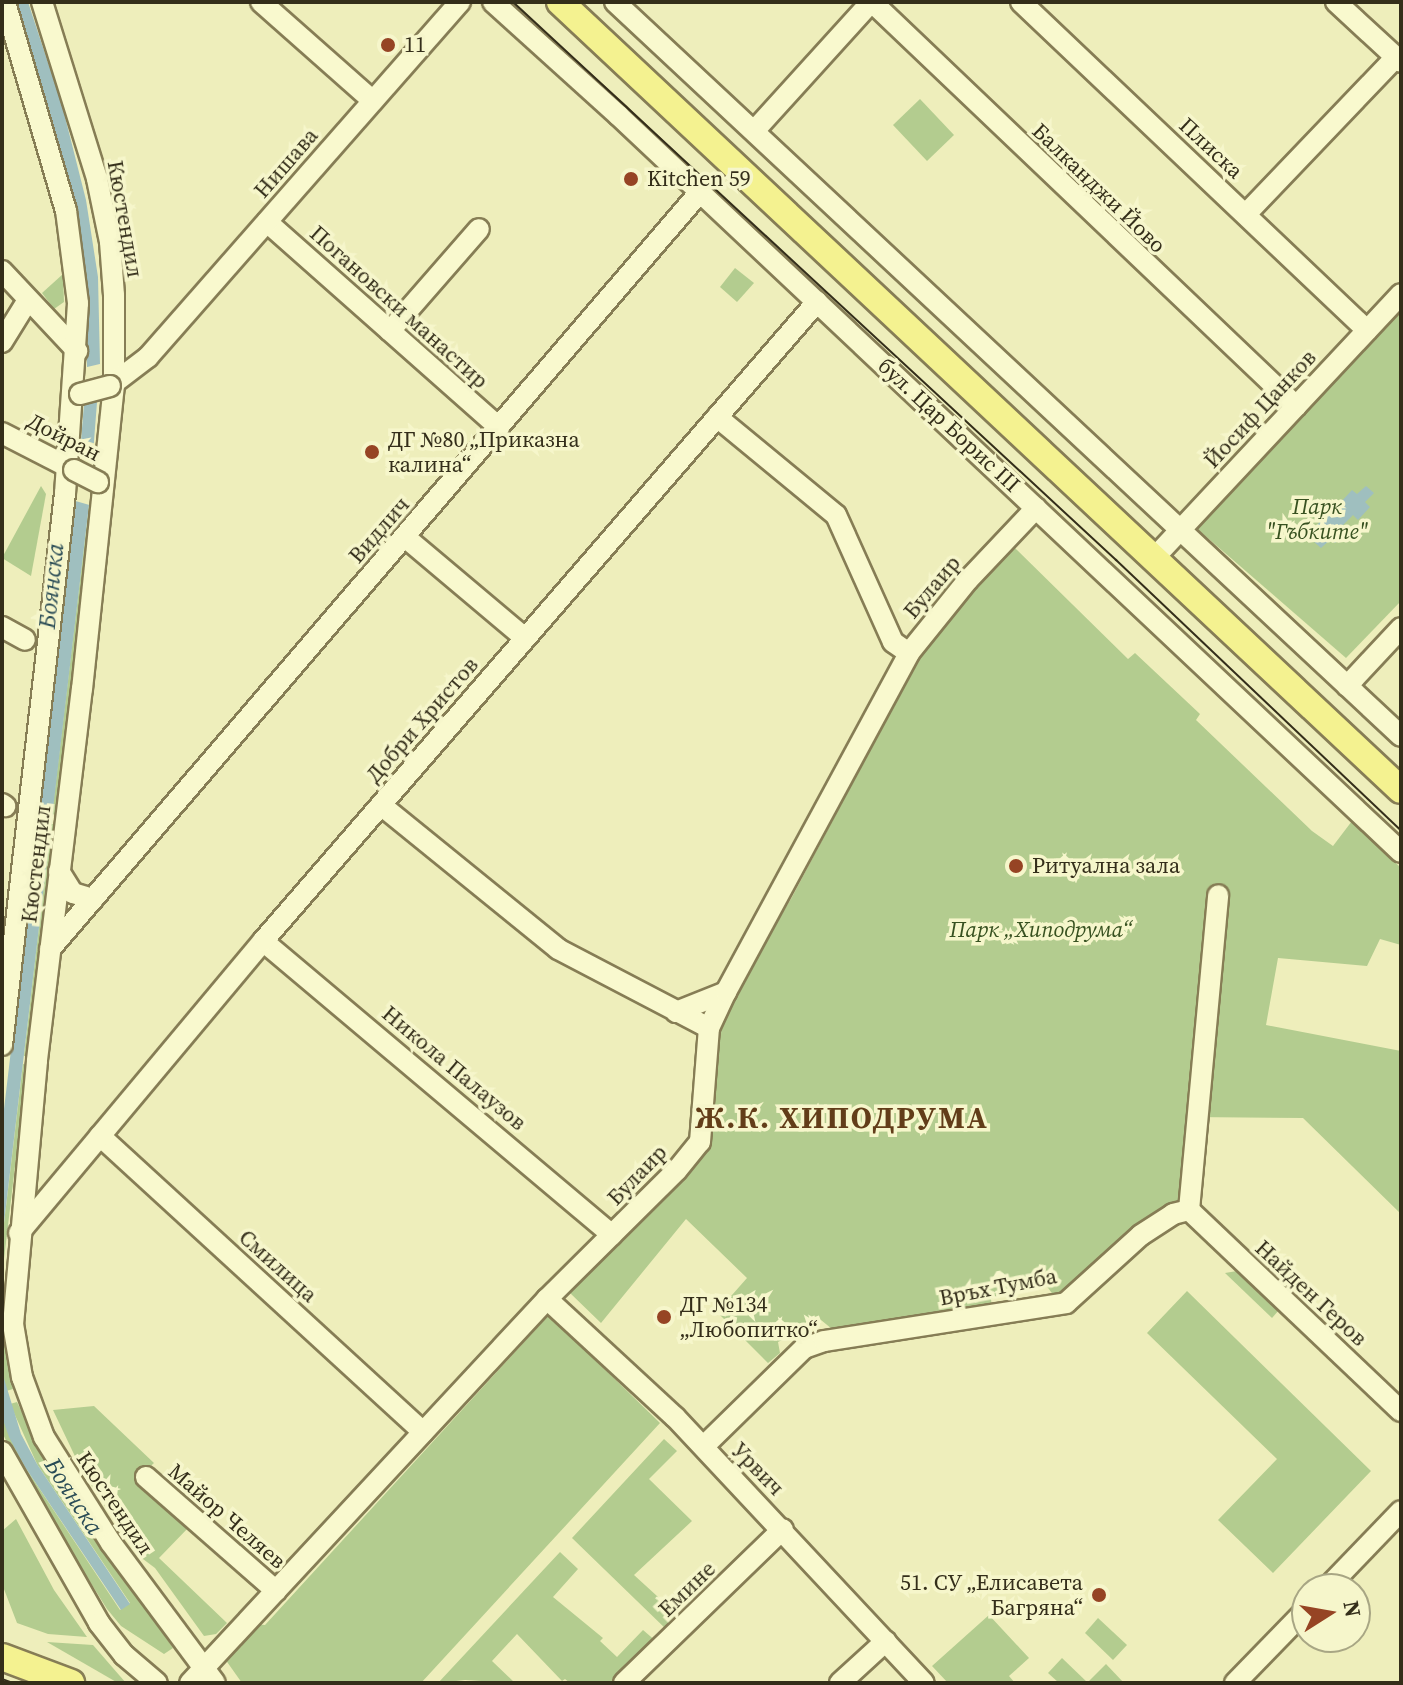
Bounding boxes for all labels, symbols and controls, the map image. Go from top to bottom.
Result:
place label: 11 [404,32,426,58]
marker: 11 [379,36,397,54]
street label: Плиска [1174,112,1248,184]
street label: Балканджи Йово [1027,118,1171,258]
street label: Нишава [248,123,324,203]
street label: Кюстендил [102,158,148,280]
place label: Kitchen 59 [647,166,751,192]
marker: Kitchen 59 [622,170,640,188]
street label: Погановски манастир [304,220,494,394]
street label: Йосиф Цанков [1199,344,1321,474]
street label: бул. Цар Борис III [873,353,1025,497]
street label: Дойран [23,407,105,467]
place label: ДГ №80 „Приказна калина“ [388,426,580,478]
marker: ДГ №80 „Приказна калина“ [363,443,381,461]
street label: Видлич [343,491,415,569]
park label: Парк "Гъбките" [1266,493,1368,544]
water label: Боянска [32,542,70,630]
street label: Булаир [898,550,966,624]
street label: Добри Христов [360,652,484,788]
street label: Кюстендил [16,804,56,924]
place label: Ритуална зала [1032,853,1180,879]
marker: Ритуална зала [1007,857,1025,875]
park label: Парк „Хиподрума“ [950,917,1132,943]
street label: Никола Палаузов [377,1000,531,1136]
district label: Ж.К. ХИПОДРУМА [695,1100,989,1136]
street label: Булаир [602,1139,672,1211]
street label: Смилица [234,1224,322,1308]
street label: Найден Геров [1250,1235,1372,1351]
street label: Връх Тумба [937,1263,1059,1311]
place label: ДГ №134 „Любопитко“ [680,1291,818,1342]
marker: ДГ №134 „Любопитко“ [655,1308,673,1326]
street label: Урвич [726,1437,790,1501]
street label: Кюстендил [71,1447,159,1559]
water label: Боянска [39,1452,109,1540]
street label: Майор Челяев [163,1458,291,1574]
street label: Емине [653,1556,721,1622]
place label: 51. СУ „Елисавета Багряна“ [899,1569,1083,1620]
north arrow [1291,1573,1371,1653]
marker: 51. СУ „Елисавета Багряна“ [1090,1586,1108,1604]
text: N [1336,1598,1369,1620]

